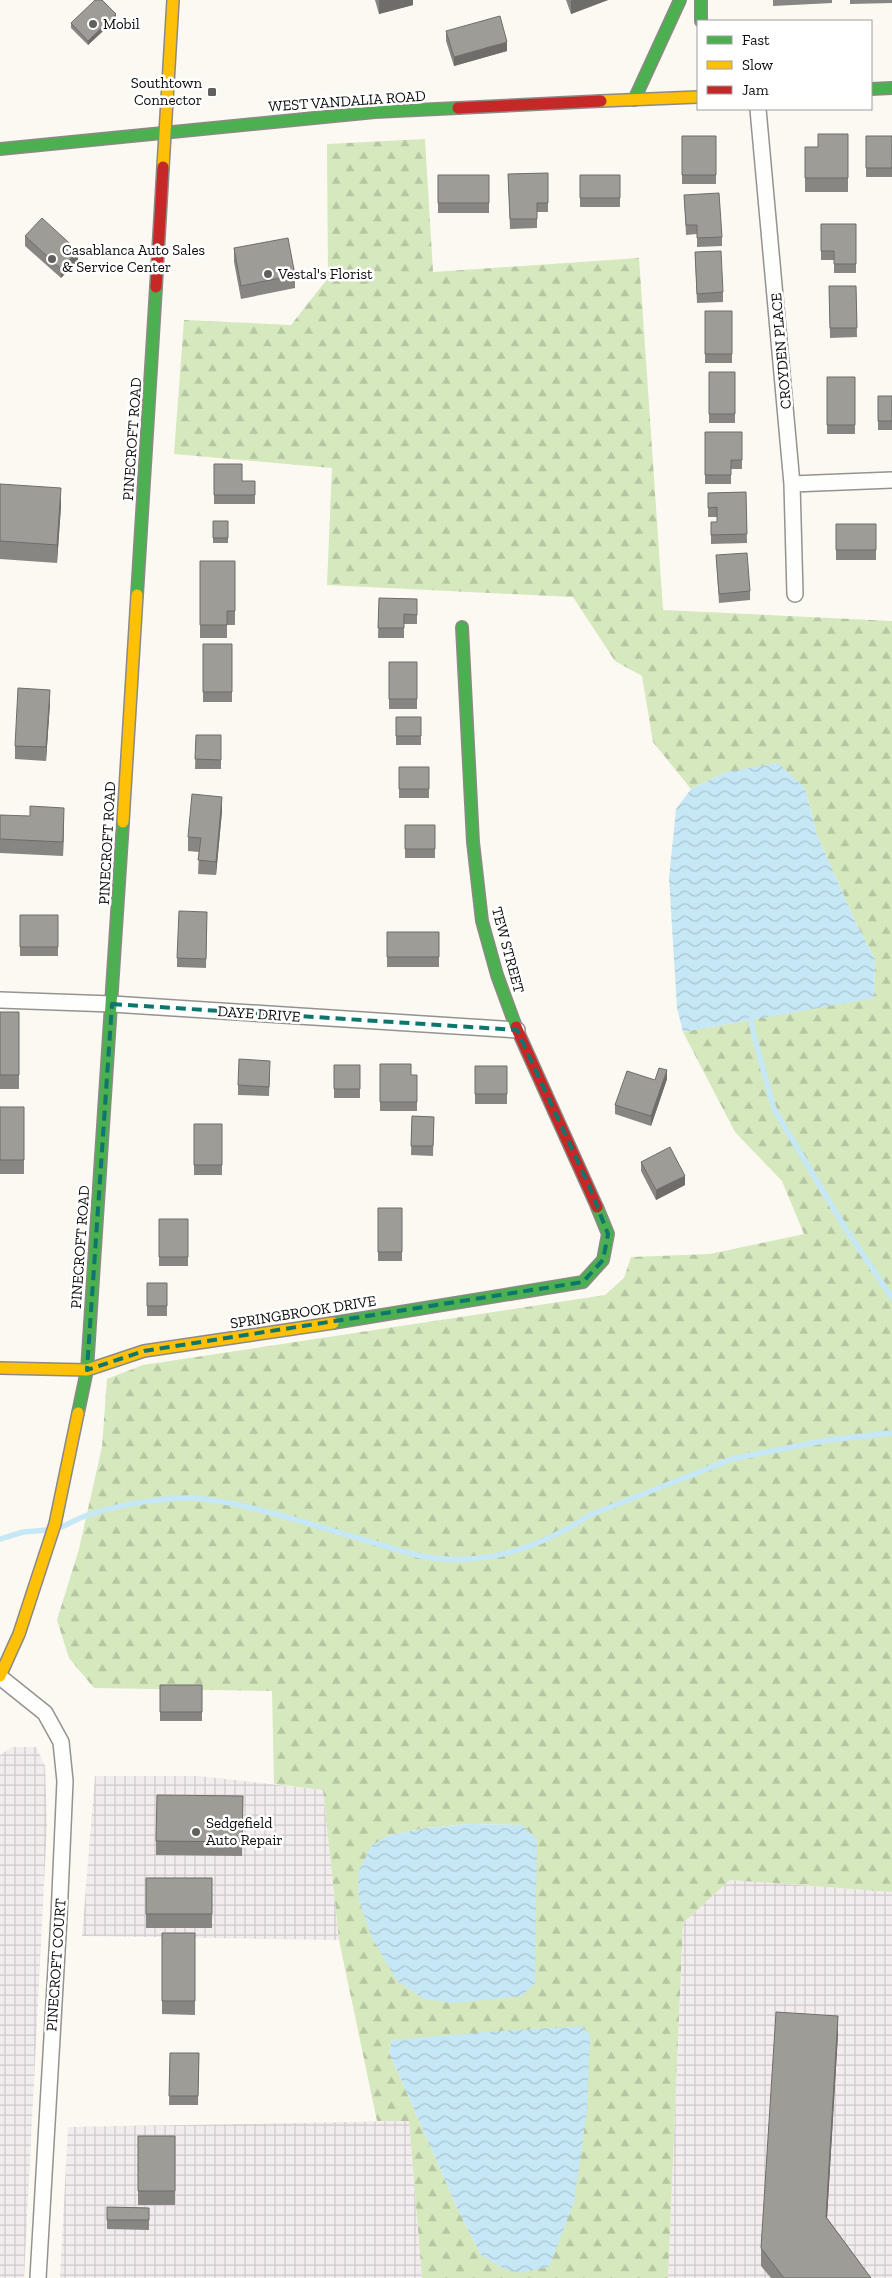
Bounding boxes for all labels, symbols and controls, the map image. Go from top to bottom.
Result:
place label: Mobil [103,15,140,33]
marker: Mobil [87,18,99,30]
legend [697,20,872,110]
text: Fast [742,31,770,49]
text: Slow [742,56,774,74]
place label: Southtown Connector [131,74,202,109]
text: Jam [742,81,769,99]
marker: Southtown Connector [206,86,218,98]
street label: WEST VANDALIA ROAD [268,87,426,115]
place label: Casablanca Auto Sales & Service Center [62,241,205,276]
marker: Casablanca Auto Sales & Service Center [46,253,58,265]
place label: Vestal's Florist [277,265,373,283]
marker: Vestal's Florist [262,268,274,280]
street label: CROYDEN PLACE [767,292,795,410]
street label: PINECROFT ROAD [119,377,145,501]
street label: PINECROFT ROAD [95,781,119,905]
street label: TEW STREET [488,905,528,995]
street label: DAYE DRIVE [217,1002,301,1026]
street label: PINECROFT ROAD [67,1185,93,1309]
street label: SPRINGBROOK DRIVE [229,1292,377,1332]
place label: Sedgefield Auto Repair [206,1814,283,1849]
marker: Sedgefield Auto Repair [190,1826,202,1838]
street label: PINECROFT COURT [42,1898,70,2032]

